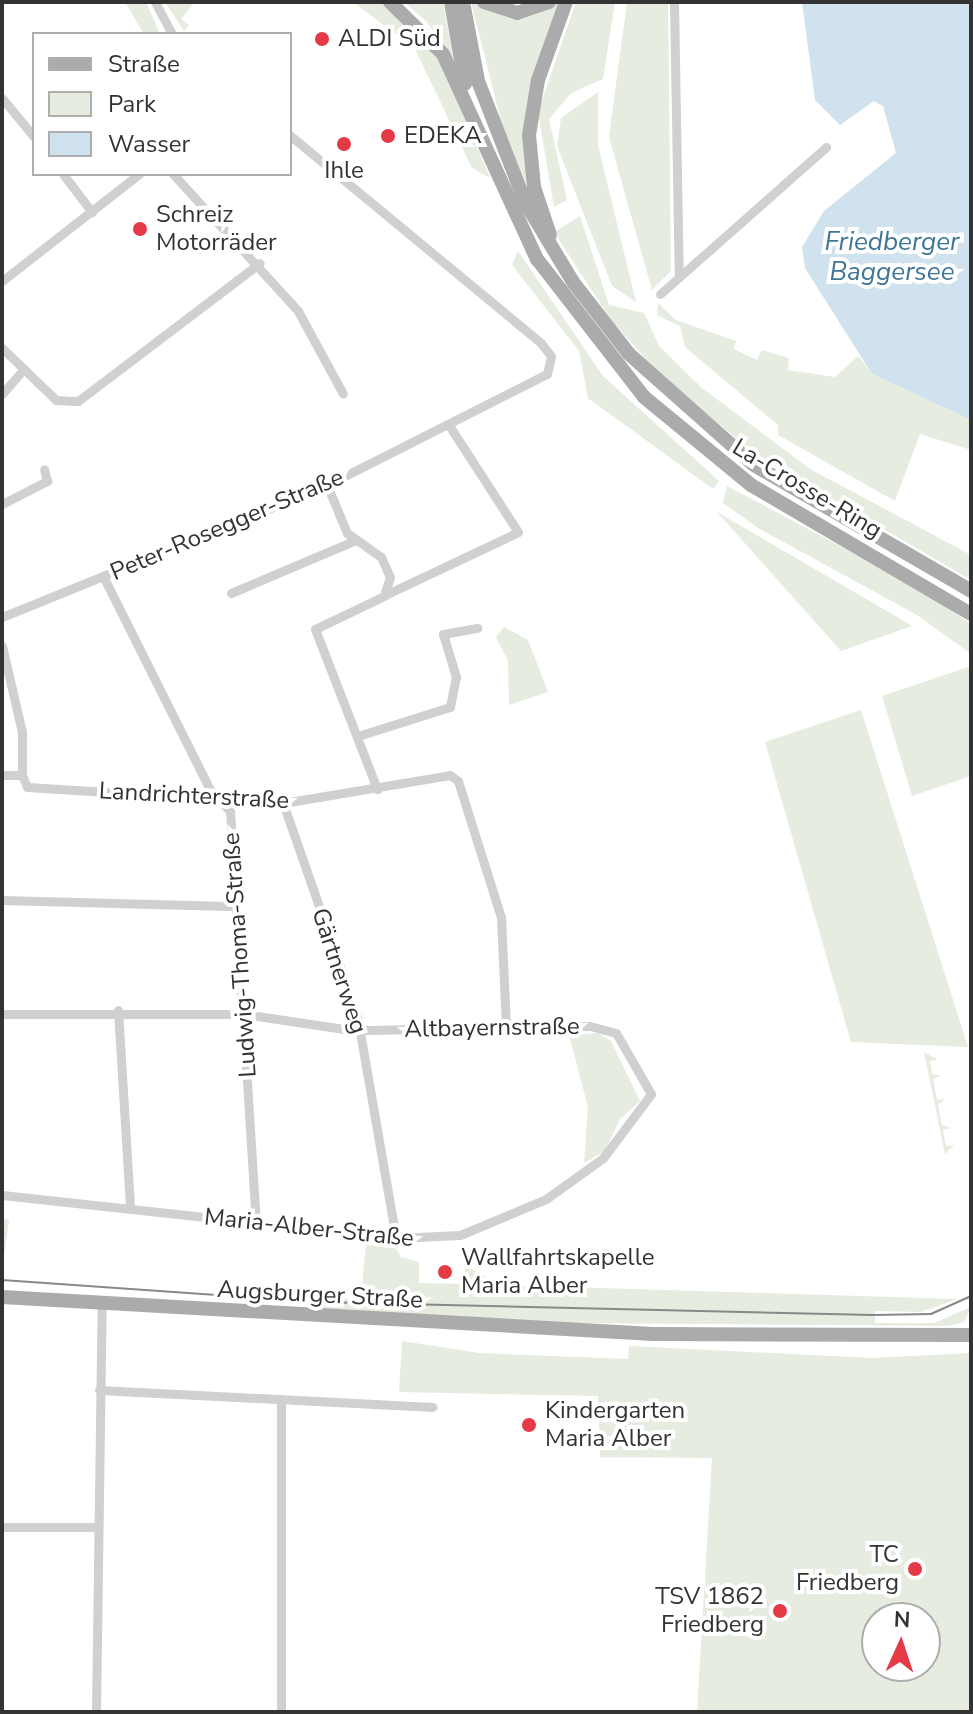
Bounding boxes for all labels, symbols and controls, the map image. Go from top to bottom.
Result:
place label: ALDI Süd [338,25,441,53]
marker: ALDI Süd [313,30,331,48]
legend [32,32,292,176]
text: Straße [108,48,180,80]
text: Park [108,88,156,120]
place label: EDEKA [404,122,482,150]
marker: EDEKA [379,127,397,145]
text: Wasser [108,128,190,160]
marker: Ihle [335,135,353,153]
place label: Ihle [324,157,364,185]
place label: Schreiz Motorräder [156,201,277,257]
marker: Schreiz Motorräder [131,220,149,238]
water label: Friedberger Baggersee [825,226,959,288]
street label: La-Crosse-Ring [727,433,887,545]
street label: Peter-Rosegger-Straße [106,463,348,587]
street label: Landrichterstraße [98,777,290,815]
street label: Ludwig-Thoma-Straße [217,832,263,1078]
street label: Gärtnerweg [305,905,373,1037]
street label: Altbayernstraße [404,1012,580,1044]
street label: Maria-Alber-Straße [203,1203,415,1253]
place label: Wallfahrtskapelle Maria Alber [461,1244,654,1300]
marker: Wallfahrtskapelle Maria Alber [436,1263,454,1281]
street label: Augsburger Straße [216,1275,424,1315]
place label: Kindergarten Maria Alber [545,1397,685,1453]
marker: Kindergarten Maria Alber [520,1416,538,1434]
place label: TC Friedberg [796,1541,899,1597]
marker: TC Friedberg [906,1560,924,1578]
place label: TSV 1862 Friedberg [655,1583,764,1639]
marker: TSV 1862 Friedberg [771,1602,789,1620]
north arrow [861,1602,941,1682]
text: N [893,1605,911,1635]

